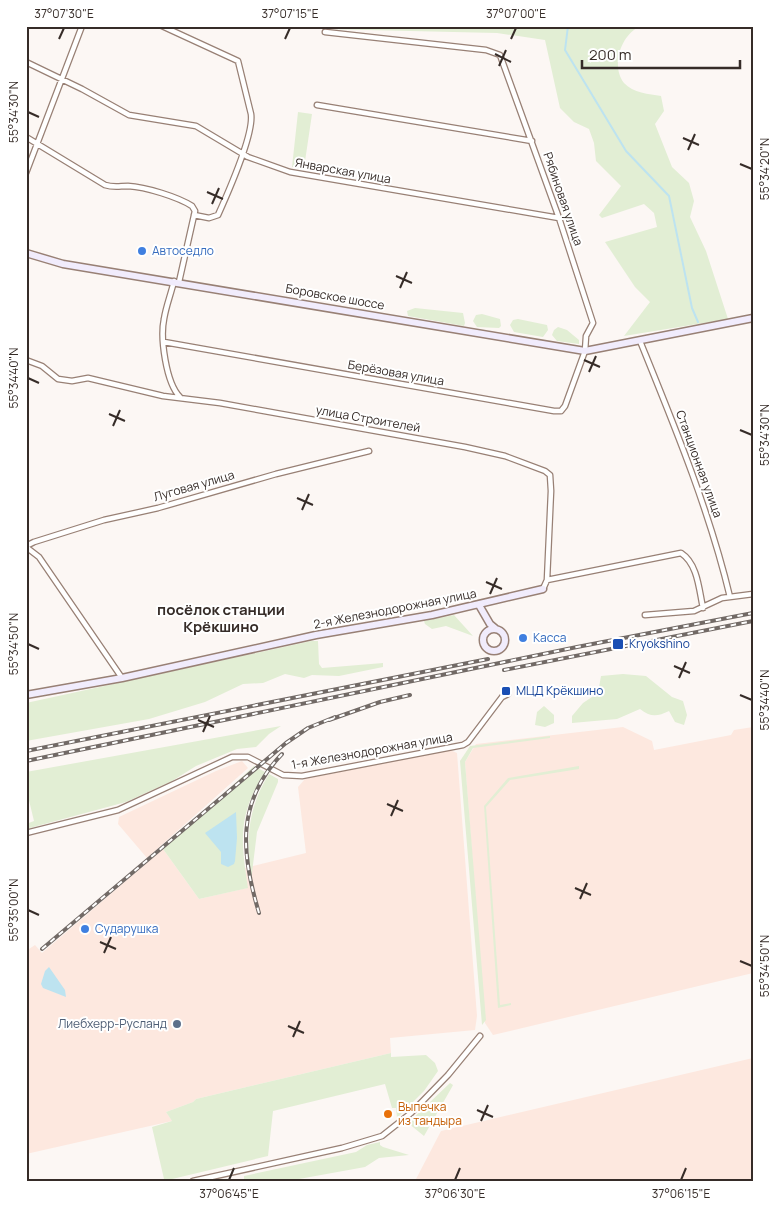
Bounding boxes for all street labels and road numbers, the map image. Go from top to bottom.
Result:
street label: Рябиновая улица [539,150,587,248]
street label: Январская улица [294,154,392,187]
street label: Боровское шоссе [284,279,386,314]
street label: Берёзовая улица [347,356,445,389]
street label: улица Строителей [314,401,422,436]
street label: Станционная улица [672,408,727,520]
street label: Луговая улица [151,466,236,505]
street label: 2-я Железнодорожная улица [312,584,478,633]
street label: 1-я Железнодорожная улица [290,728,454,773]

